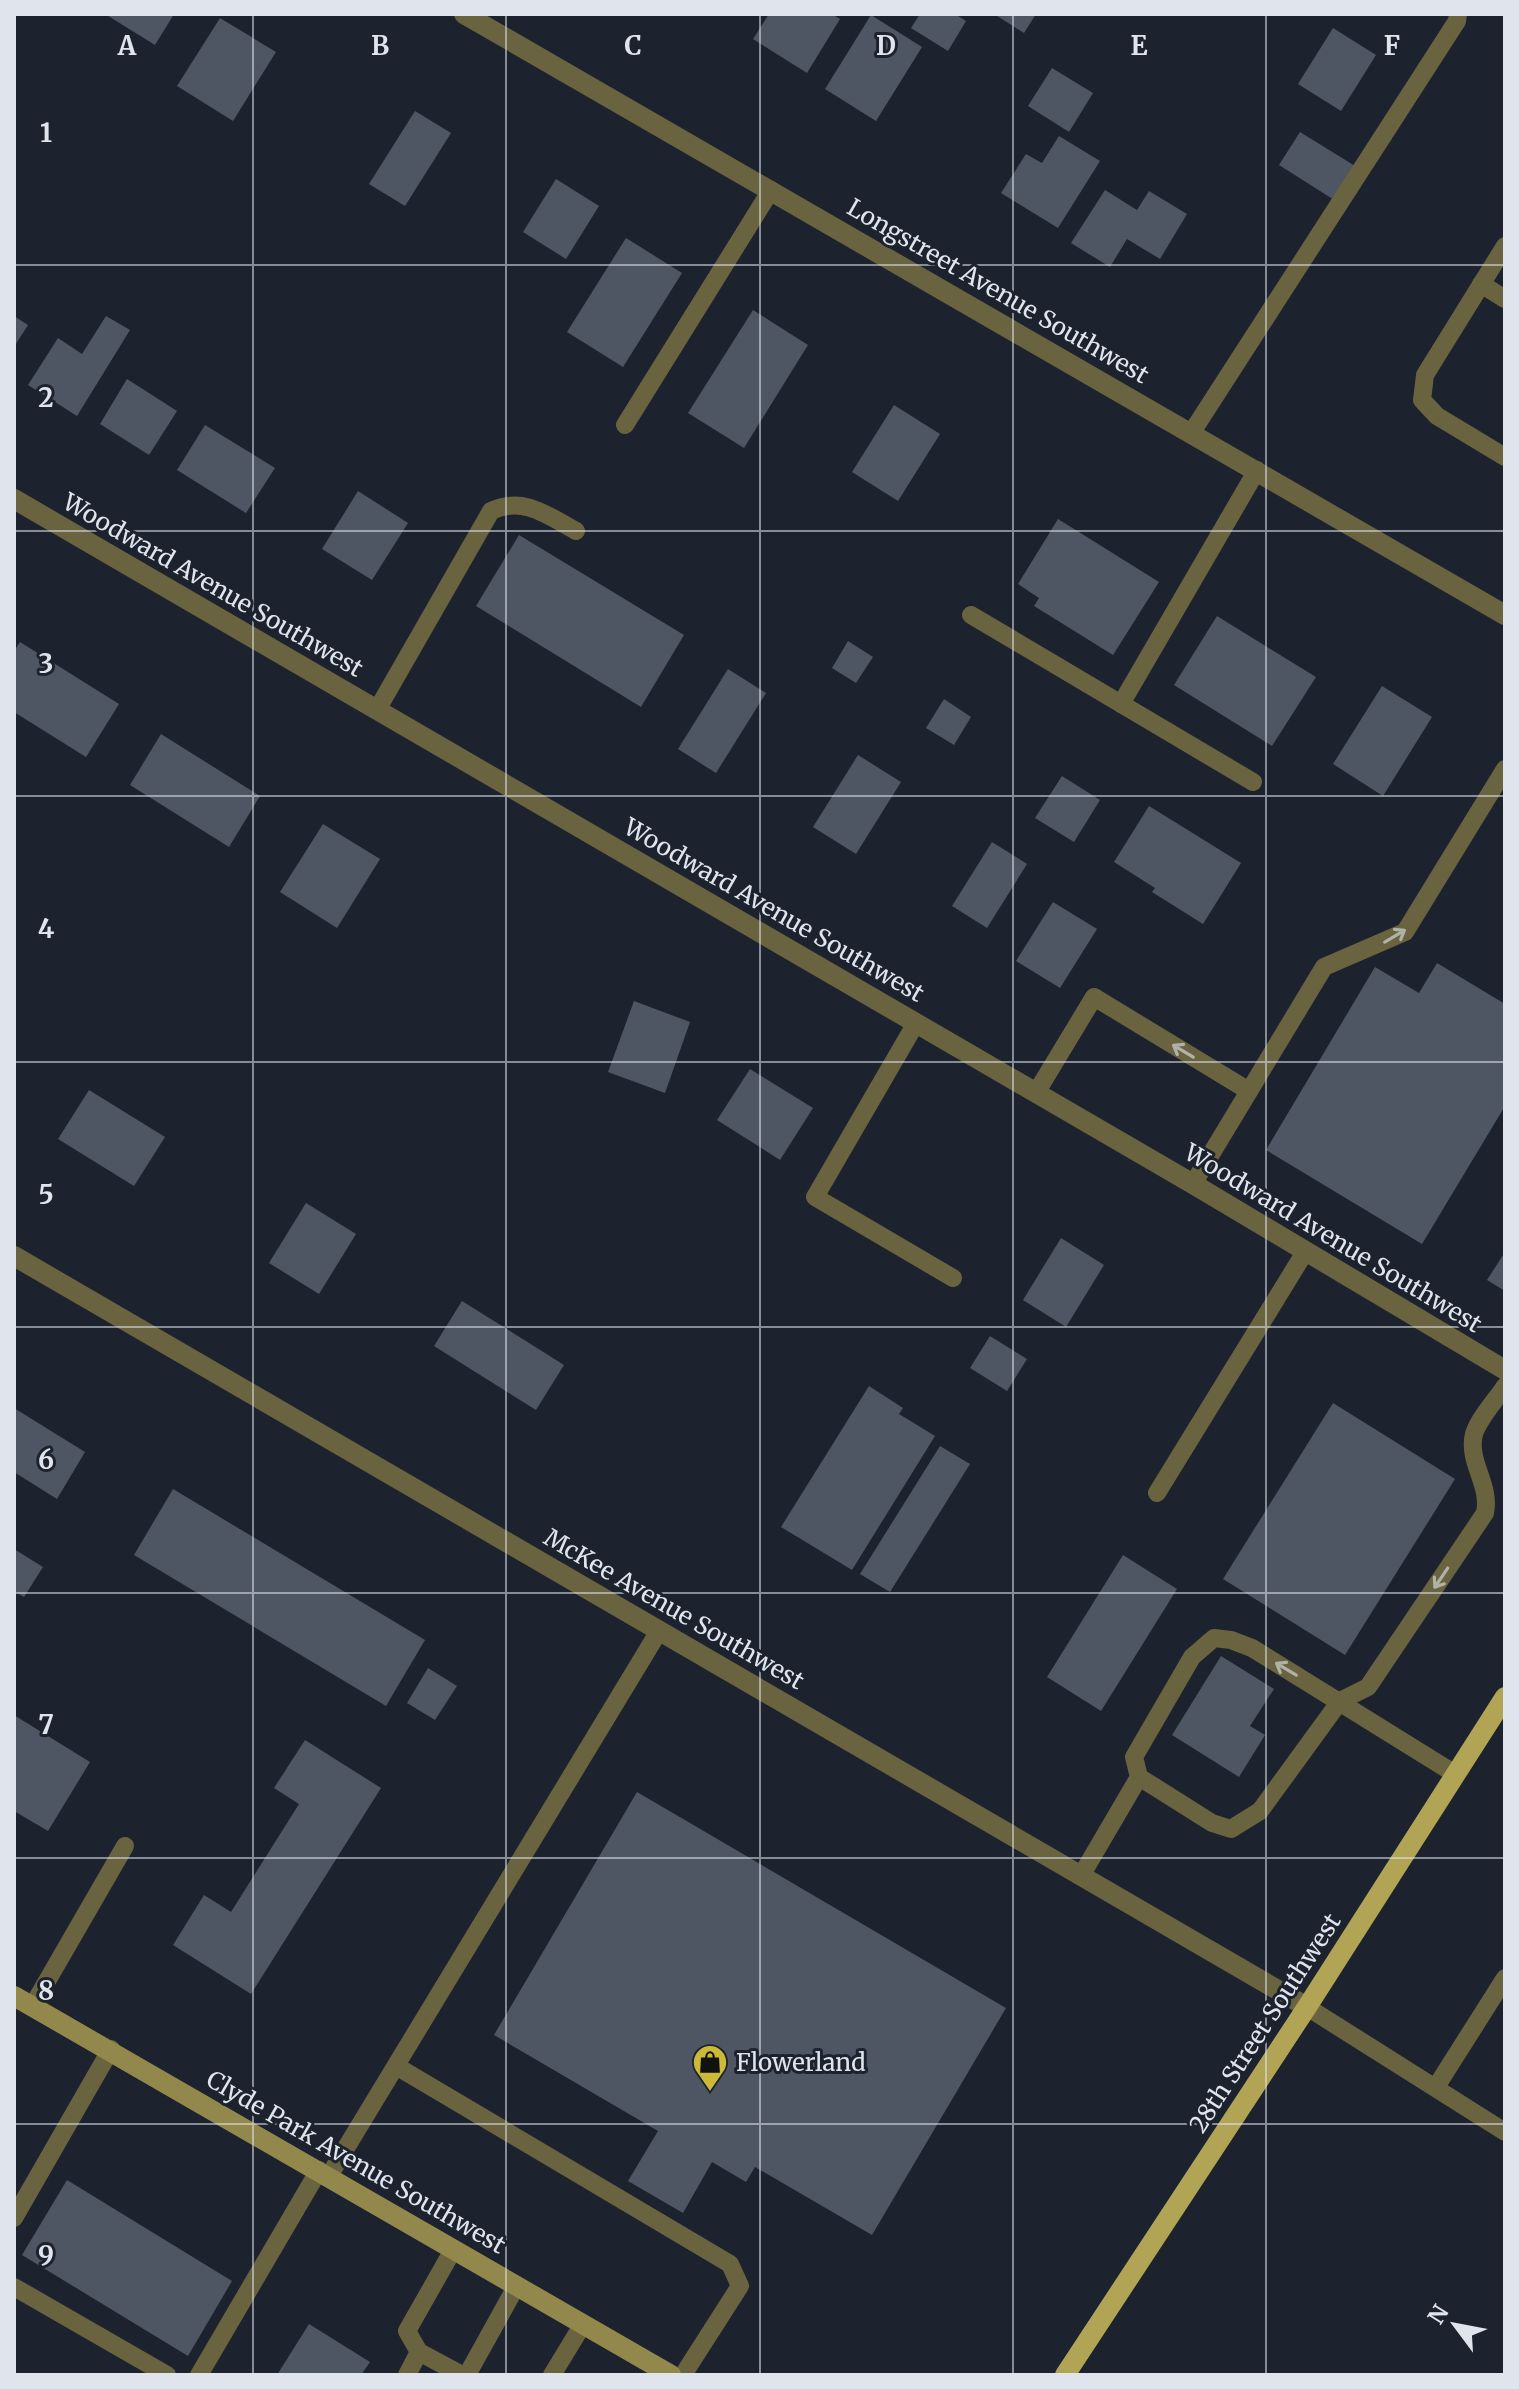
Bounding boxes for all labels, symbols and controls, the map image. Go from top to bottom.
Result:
text: A [117,29,137,62]
text: B [371,29,389,62]
text: C [624,29,642,62]
text: D [876,29,896,62]
text: E [1131,29,1148,62]
text: F [1384,29,1400,62]
text: 1 [40,116,52,149]
street label: Longstreet Avenue Southwest [842,192,1155,391]
text: 2 [38,381,54,414]
street label: Woodward Avenue Southwest [56,486,369,684]
text: 3 [39,647,53,680]
street label: Woodward Avenue Southwest [617,811,930,1009]
text: 4 [38,912,55,945]
one-way arrow [1383,927,1406,943]
one-way arrow [1172,1042,1195,1058]
street label: Woodward Avenue Southwest [1178,1136,1488,1340]
text: 5 [38,1178,54,1211]
text: 6 [38,1443,54,1476]
street label: McKee Avenue Southwest [538,1522,810,1697]
one-way arrow [1433,1566,1449,1588]
one-way arrow [1275,1661,1298,1677]
text: 7 [38,1708,54,1741]
street label: 28th Street Southwest [1182,1907,1348,2139]
text: 8 [38,1974,54,2007]
shop icon: Flowerland [691,2043,729,2093]
place label: Flowerland [736,2047,866,2078]
street label: Clyde Park Avenue Southwest [201,2064,512,2261]
text: 9 [38,2239,54,2272]
north arrow [1415,2285,1495,2365]
text: N [1422,2299,1455,2329]

